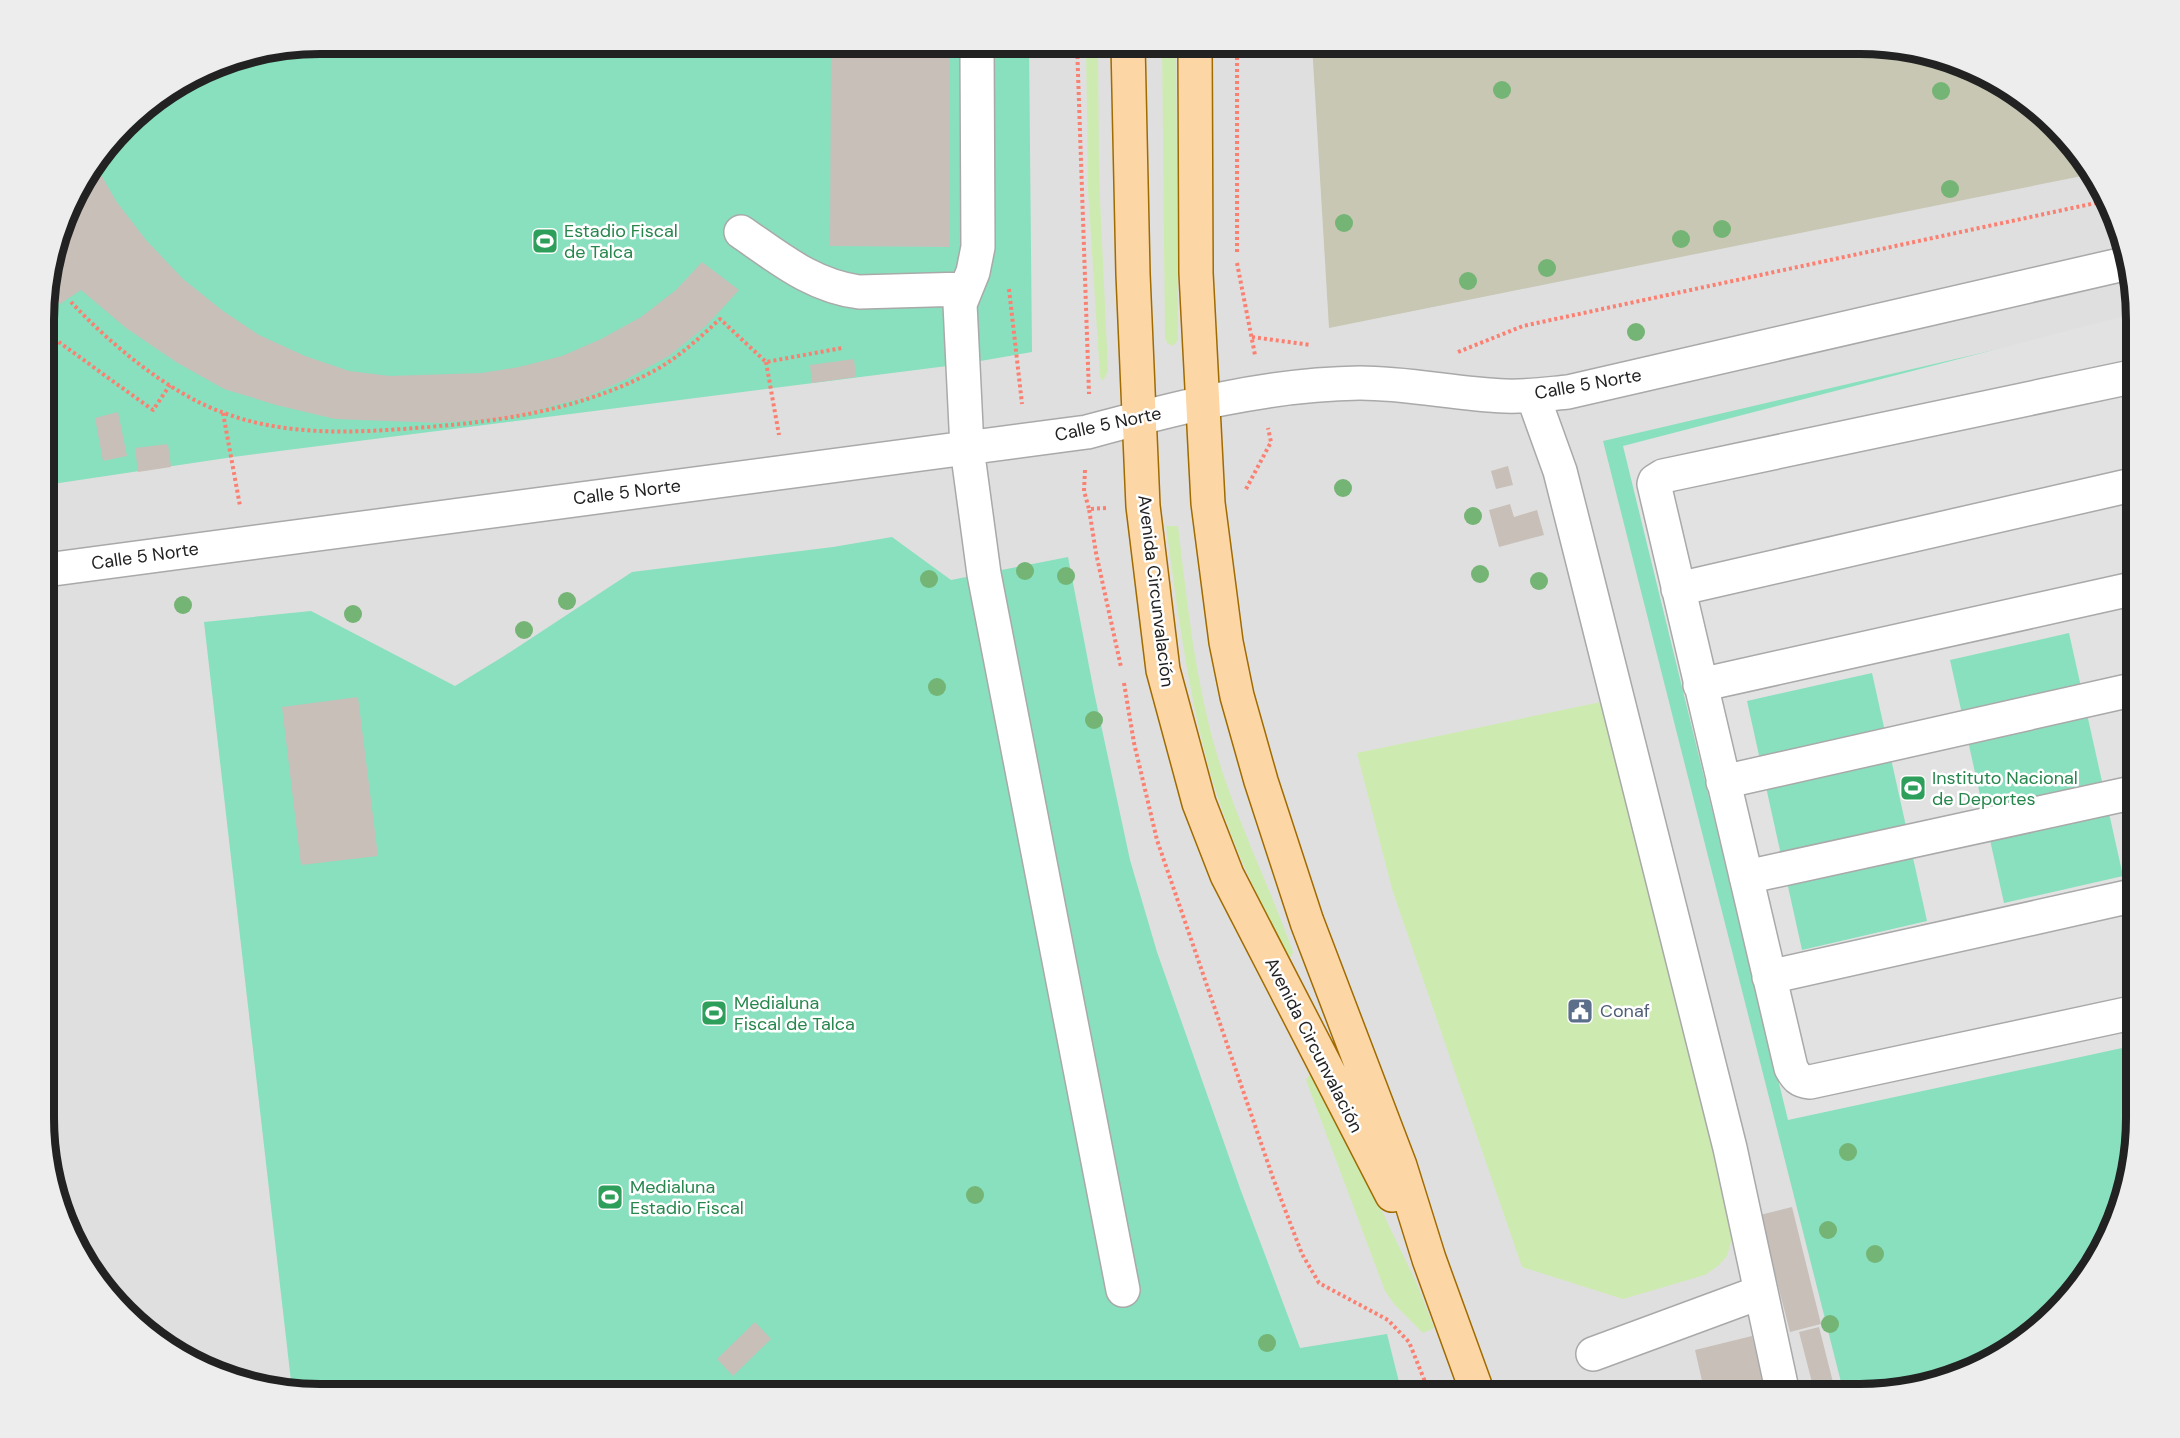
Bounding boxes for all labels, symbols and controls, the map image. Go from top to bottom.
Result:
place label: Estadio Fiscal de Talca [564,219,678,264]
sports icon: Estadio Fiscal de Talca [530,226,560,256]
street label: Calle 5 Norte [1533,363,1643,405]
street label: Calle 5 Norte [1053,401,1163,447]
street label: Calle 5 Norte [572,473,682,511]
street label: Avenida Circunvalación [1132,494,1180,688]
street label: Calle 5 Norte [90,537,200,575]
place label: Instituto Nacional de Deportes [1932,766,2078,811]
sports icon: Instituto Nacional de Deportes [1898,773,1928,803]
street label: Avenida Circunvalación [1259,953,1369,1137]
place label: Medialuna Fiscal de Talca [734,991,855,1036]
public building icon: Conaf [1565,996,1595,1026]
sports icon: Medialuna Fiscal de Talca [699,998,729,1028]
place label: Conaf [1600,999,1650,1023]
place label: Medialuna Estadio Fiscal [630,1175,744,1220]
sports icon: Medialuna Estadio Fiscal [595,1182,625,1212]

